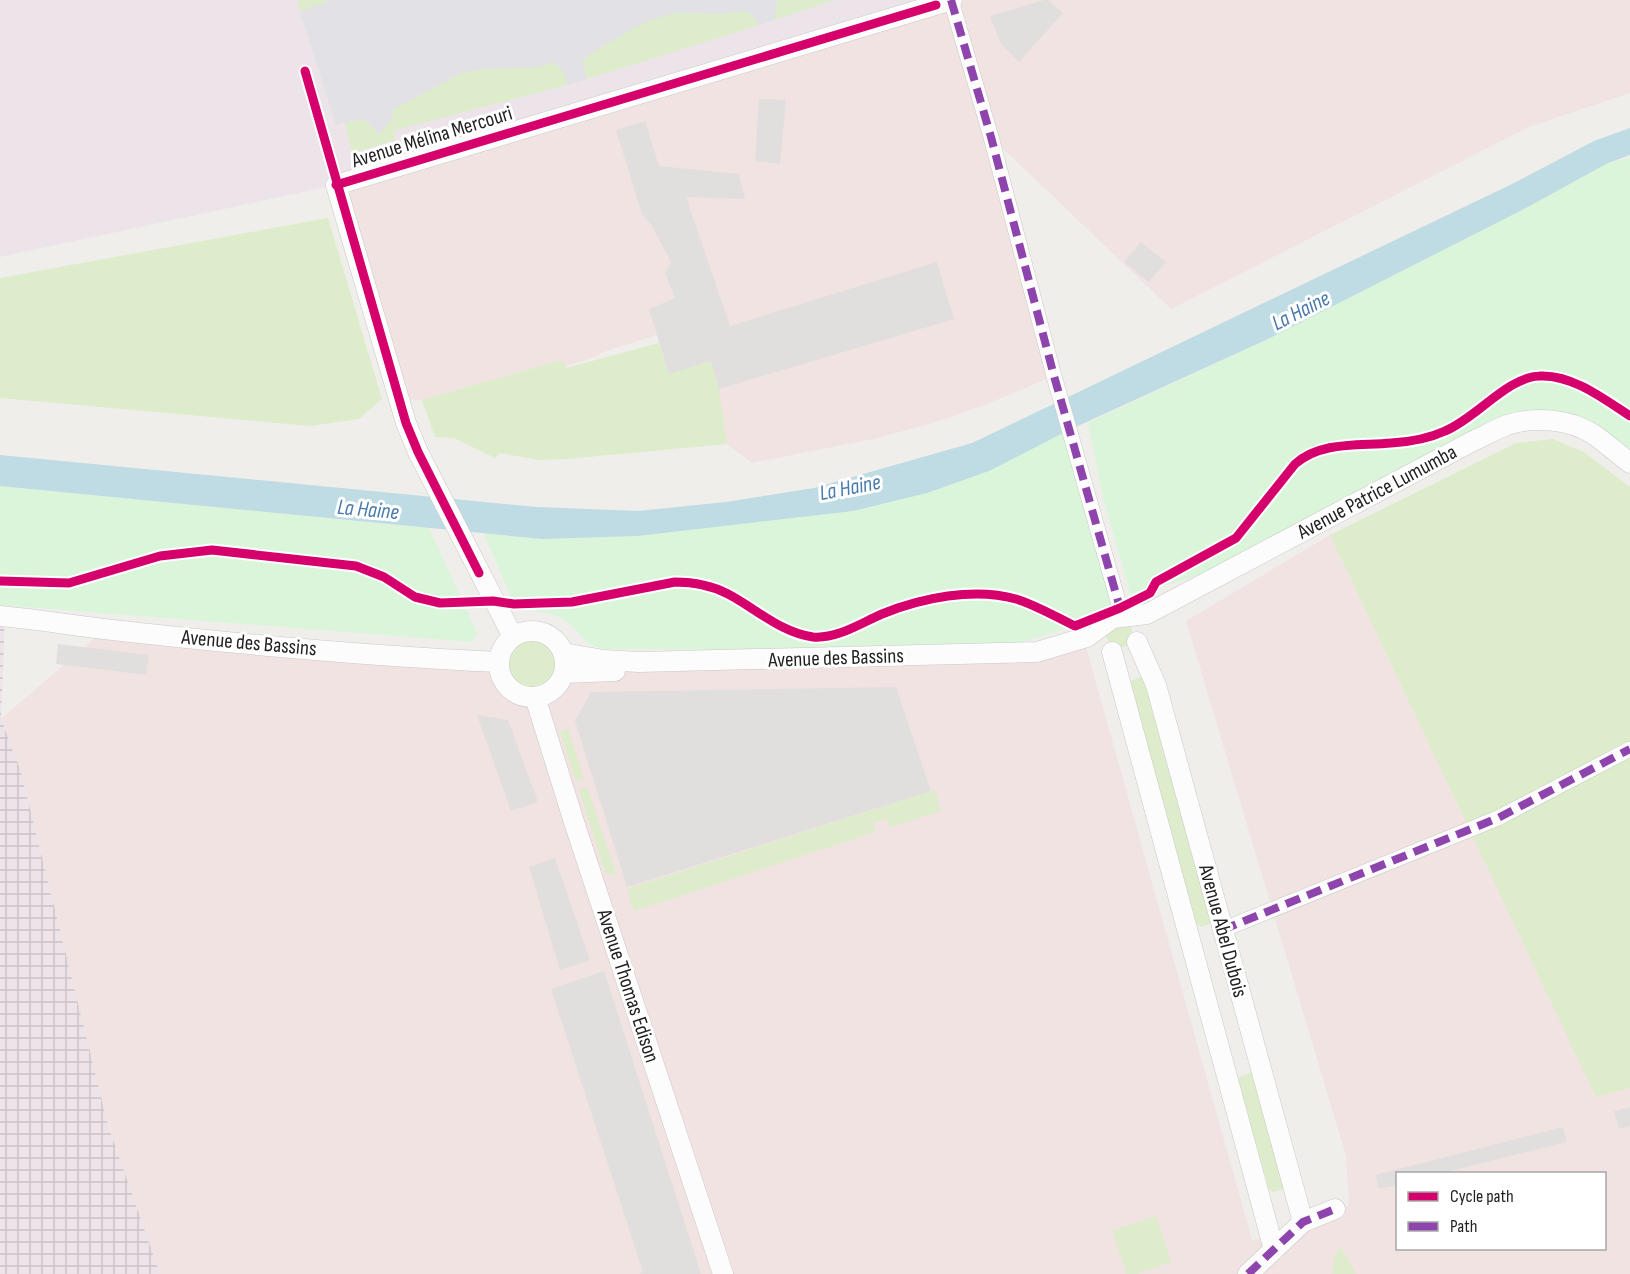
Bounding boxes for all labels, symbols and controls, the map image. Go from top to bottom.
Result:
street label: Avenue Mélina Mercouri [348,101,515,174]
water label: La Haine [1267,285,1335,337]
street label: Avenue Patrice Lumumba [1292,439,1461,545]
water label: La Haine [817,469,883,507]
water label: La Haine [336,494,400,526]
street label: Avenue des Bassins [179,625,318,661]
street label: Avenue des Bassins [767,643,904,673]
street label: Avenue Abel Dubois [1193,861,1253,1000]
street label: Avenue Thomas Edison [591,905,665,1066]
legend [1396,1172,1606,1250]
text: Cycle path [1450,1186,1514,1207]
text: Path [1450,1216,1478,1237]

